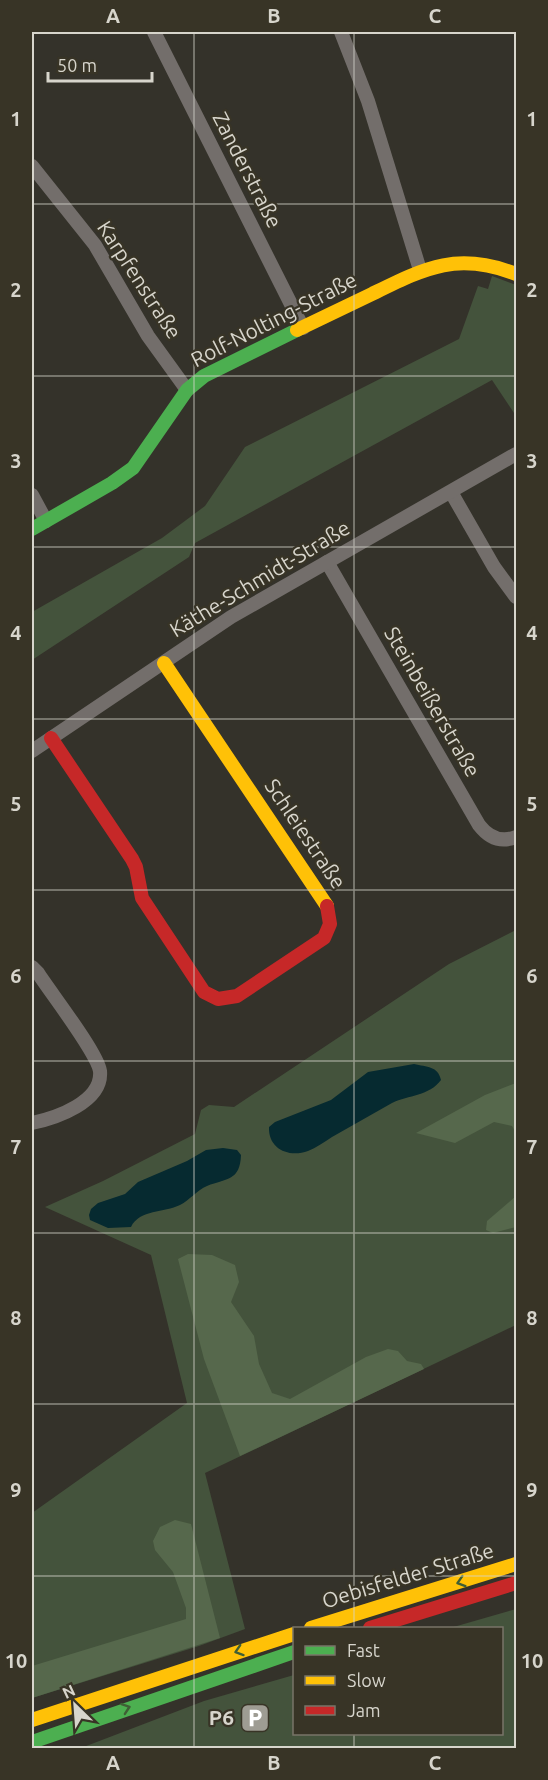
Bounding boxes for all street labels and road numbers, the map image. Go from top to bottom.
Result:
street label: Zanderstraße [208,108,287,232]
street label: Karpfenstraße [93,216,187,343]
street label: Rolf-Nolting-Straße [187,267,361,371]
street label: Käthe-Schmidt-Straße [165,515,354,641]
street label: Steinbeißerstraße [380,622,486,781]
street label: Schleiestraße [260,774,351,893]
street label: Oebisfelder Straße [319,1537,496,1613]

